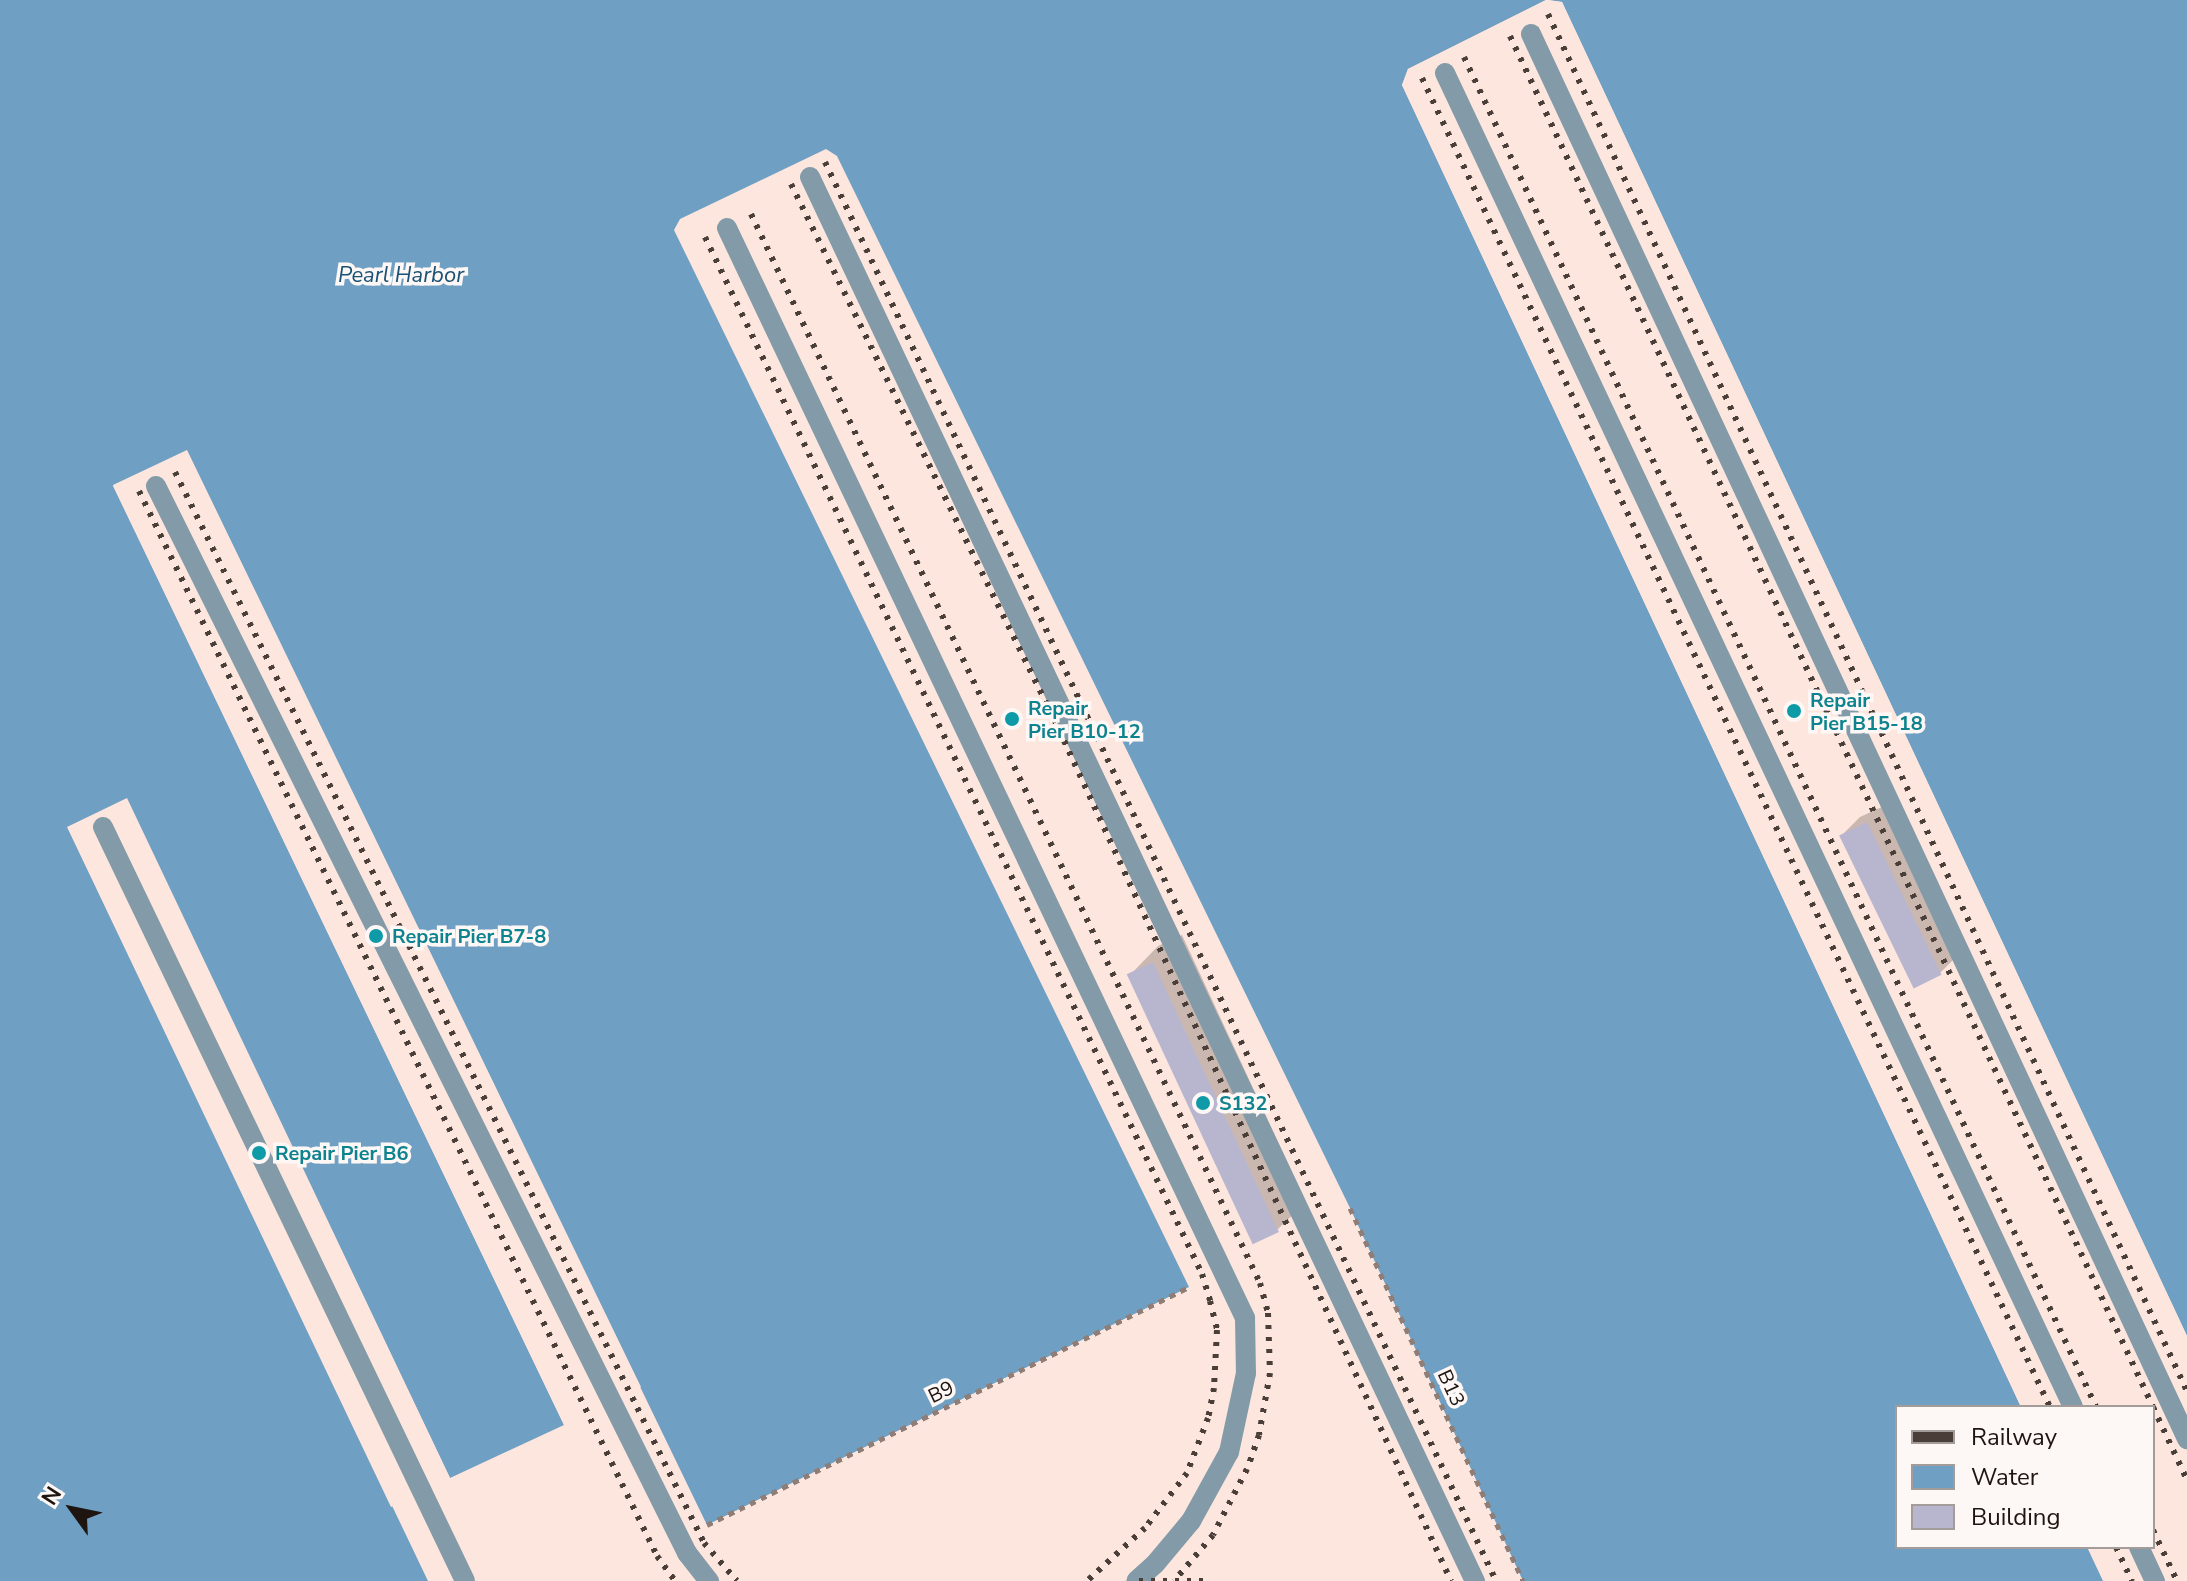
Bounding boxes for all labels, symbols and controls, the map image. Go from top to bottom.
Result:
water label: Pearl Harbor [338,263,464,289]
place label: Repair Pier B15-18 [1810,688,1923,735]
place label: Repair Pier B10-12 [1028,696,1141,743]
marker: Repair Pier B15-18 [1785,702,1803,720]
marker: Repair Pier B10-12 [1003,710,1021,728]
place label: Repair Pier B7-8 [392,924,546,948]
marker: Repair Pier B7-8 [367,927,385,945]
place label: S132 [1219,1091,1268,1115]
marker: S132 [1194,1094,1212,1112]
place label: Repair Pier B6 [275,1141,409,1165]
marker: Repair Pier B6 [250,1144,268,1162]
street label: B13 [1432,1366,1470,1410]
street label: B9 [924,1376,958,1408]
legend [1895,1405,2155,1549]
text: Railway [1971,1421,2057,1453]
text: Water [1971,1461,2038,1493]
north arrow [32,1469,112,1549]
text: N [35,1481,69,1511]
text: Building [1971,1501,2061,1533]

